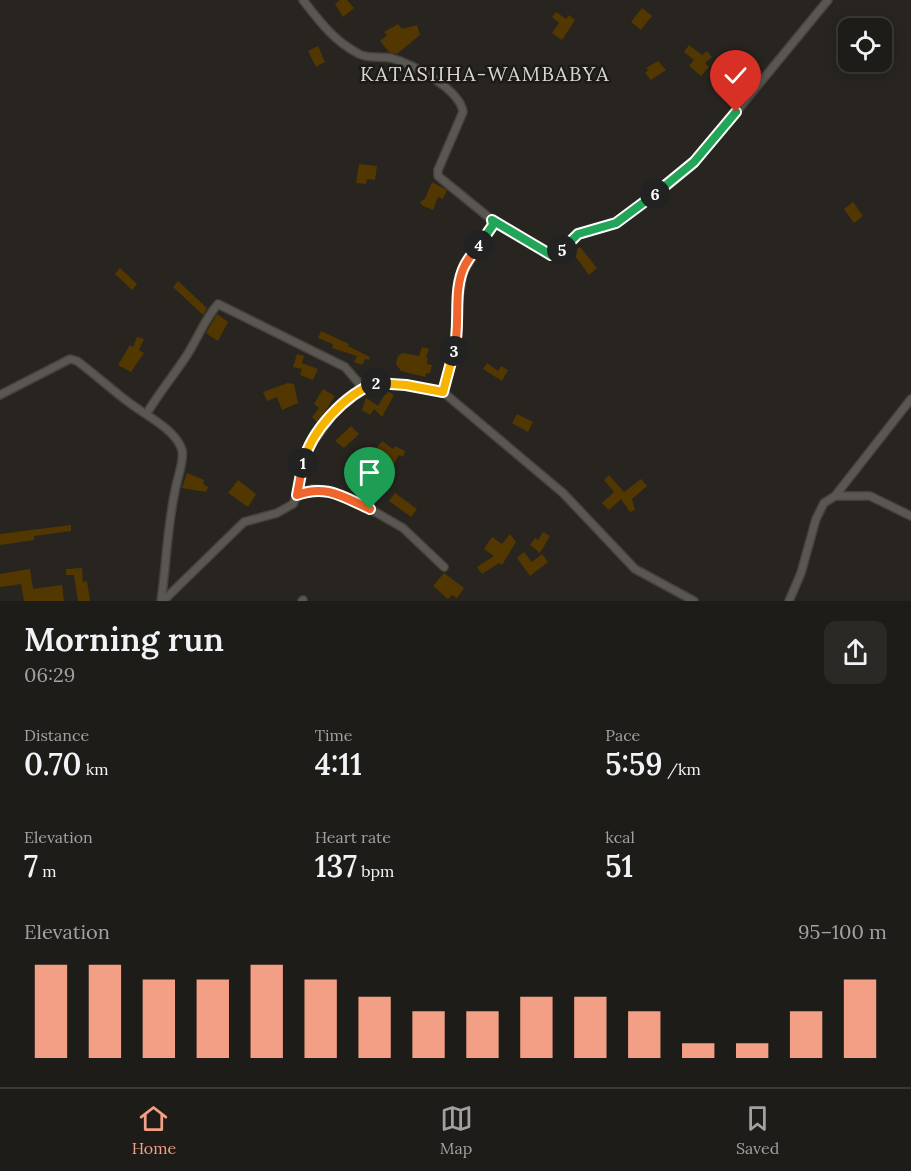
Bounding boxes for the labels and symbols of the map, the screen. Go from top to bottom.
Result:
pin [710,50,761,112]
district label: KATASIIHA-WAMBABYA [360,61,610,86]
pin: 6 [640,179,670,209]
pin: 4 [464,230,494,260]
pin: 5 [547,235,577,265]
pin: 3 [439,336,469,366]
pin: 2 [361,368,391,398]
pin [344,447,395,509]
pin: 1 [288,448,318,478]

